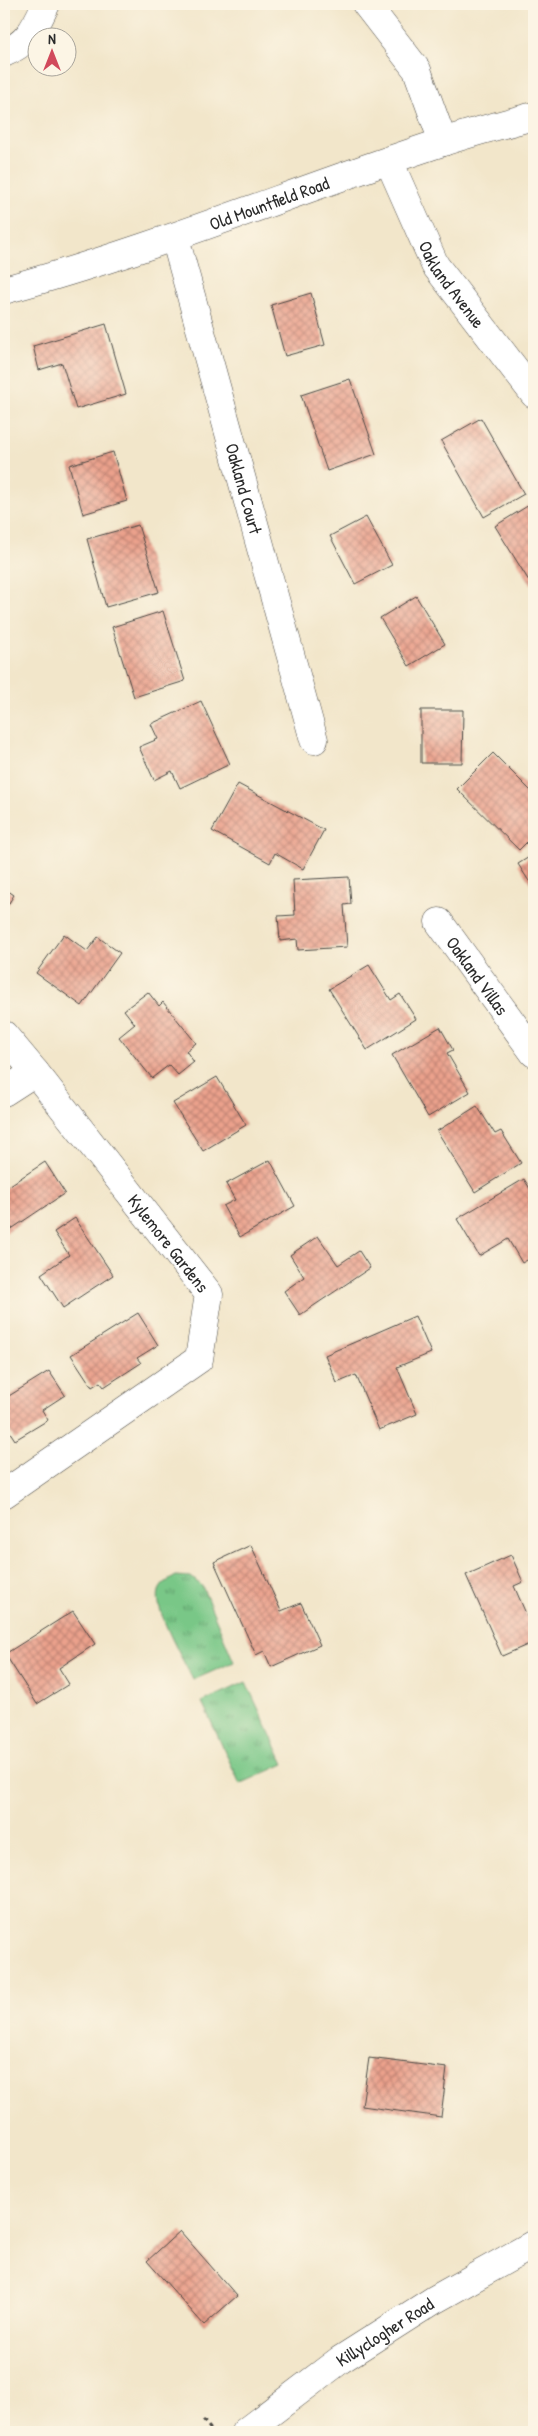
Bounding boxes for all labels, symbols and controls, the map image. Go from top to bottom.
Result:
north arrow [28,28,78,78]
text: N [48,29,56,48]
street label: Old Mountfield Road [206,170,332,236]
street label: Oakland Avenue [413,237,491,333]
street label: Oakland Court [220,440,269,538]
street label: Oakland Villas [441,931,515,1020]
street label: Kylemore Gardens [122,1188,215,1297]
street label: Killyclogher Road [331,2291,438,2372]

